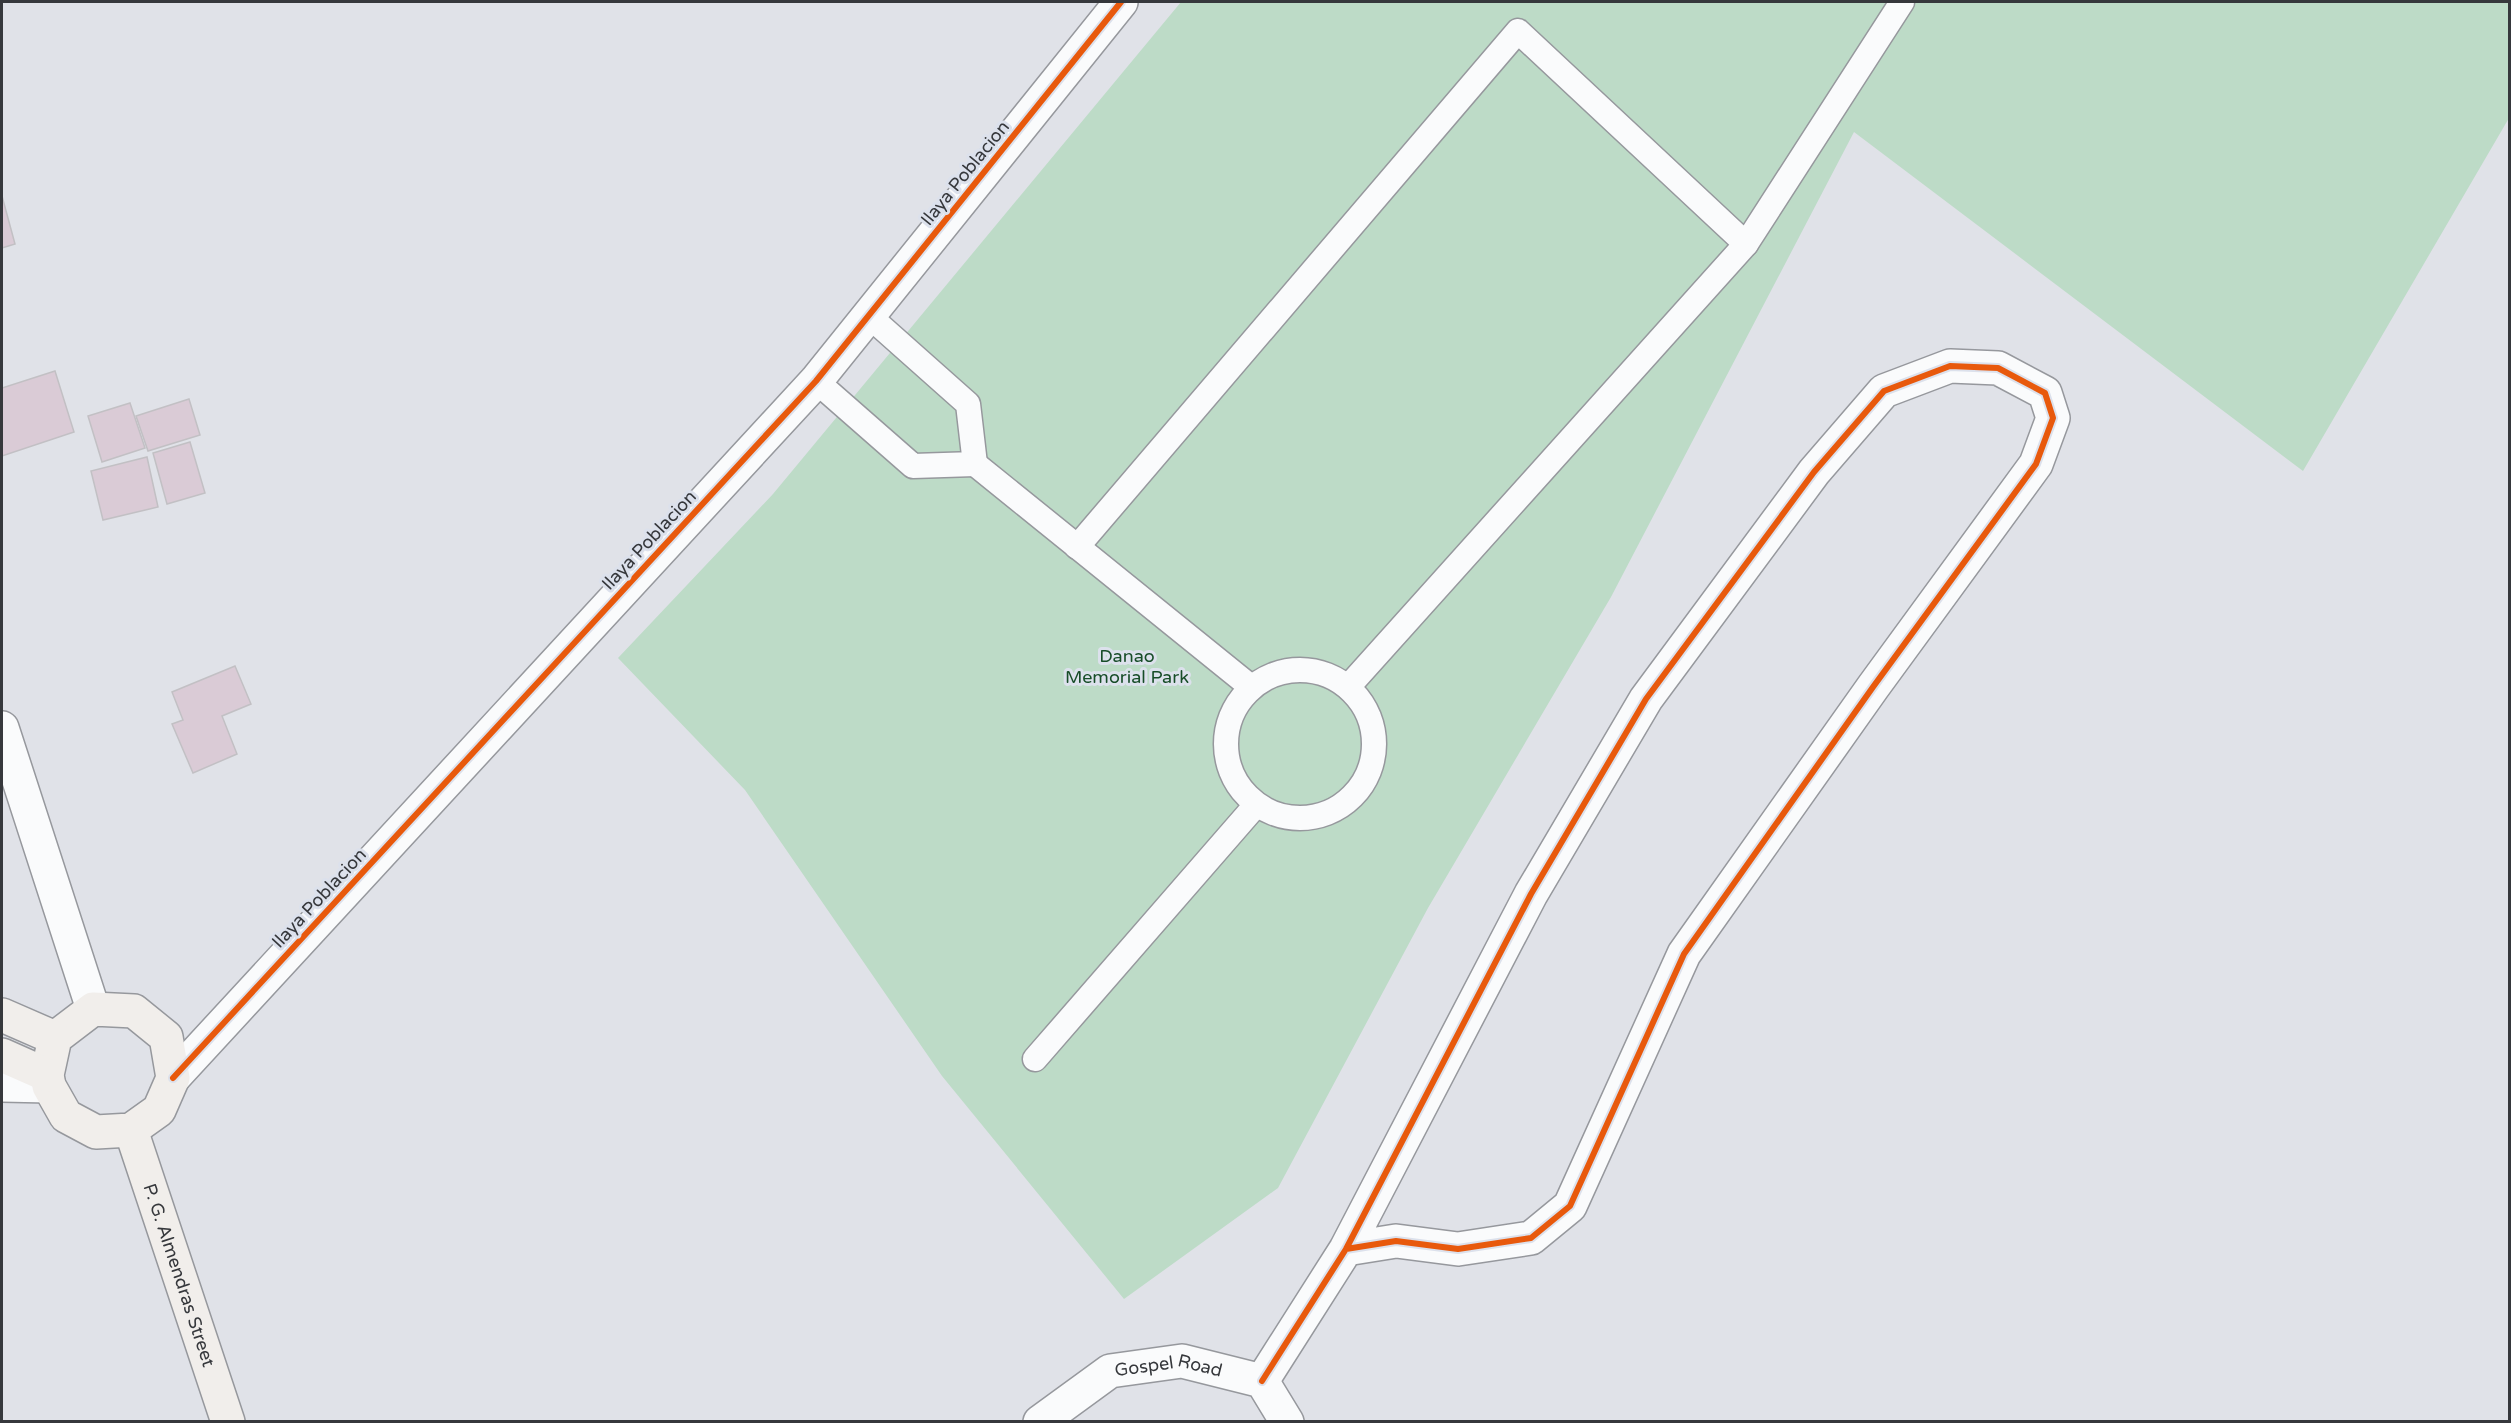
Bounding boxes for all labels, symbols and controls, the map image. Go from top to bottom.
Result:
street label: Ilaya Poblacion [916,116,1014,230]
street label: Ilaya Poblacion [597,486,701,594]
park label: Danao Memorial Park [1065,645,1189,688]
street label: Ilaya Poblacion [267,844,371,952]
street label: P. G. Almendras Street [139,1181,220,1370]
street label: Gospel Road [1113,1349,1225,1382]

